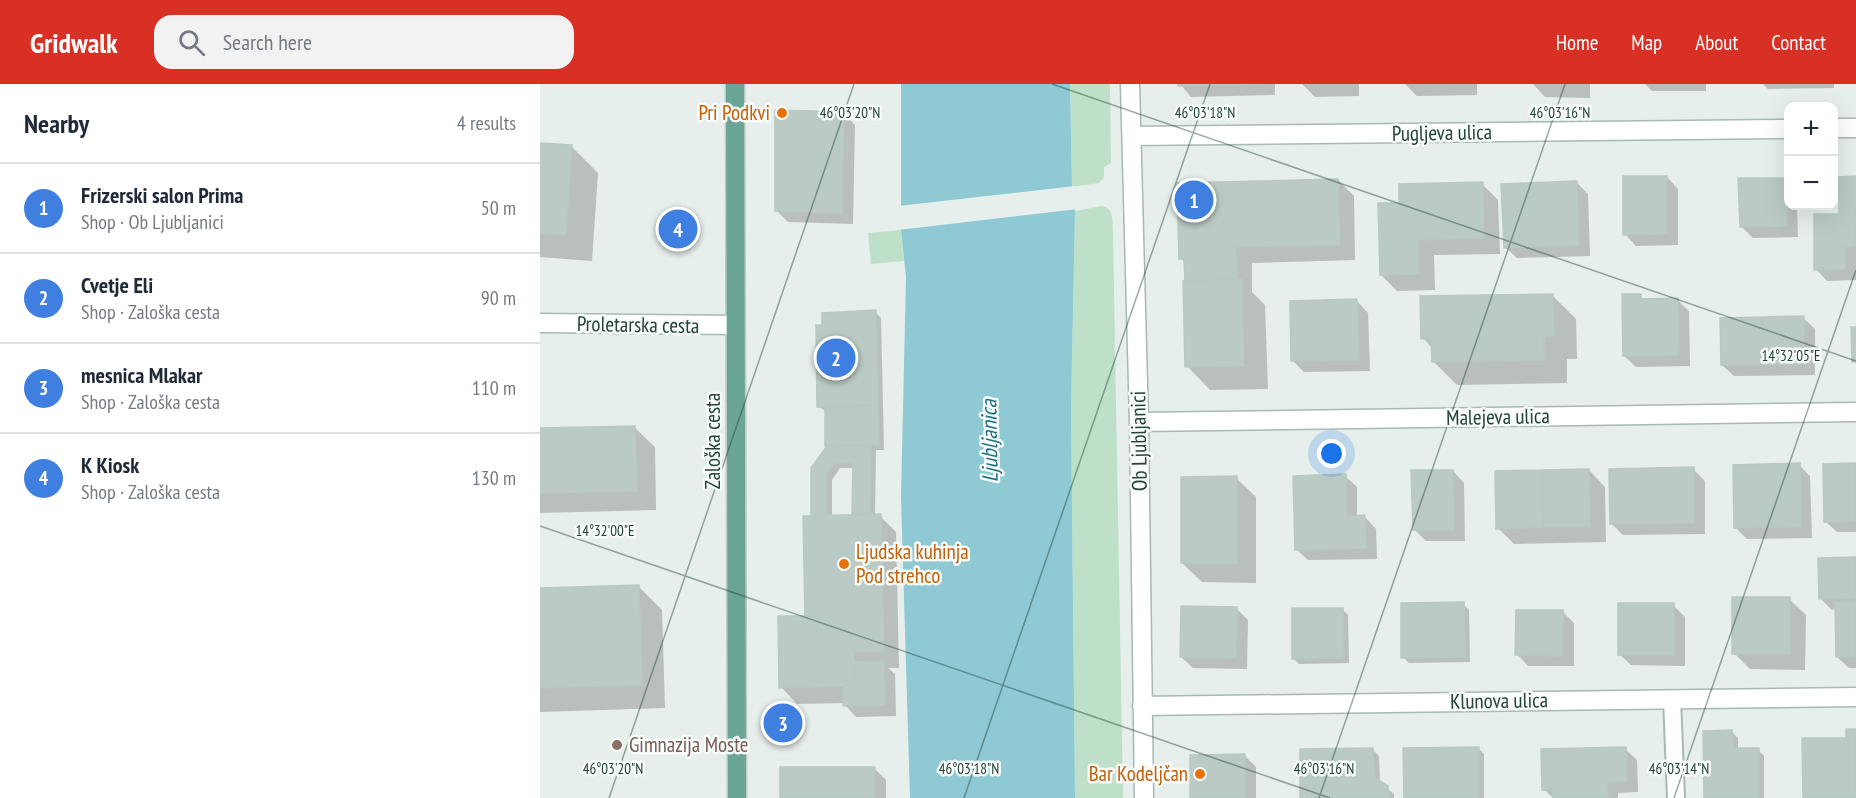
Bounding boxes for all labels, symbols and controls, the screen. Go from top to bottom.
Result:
search box [154,15,574,69]
text: Gridwalk [30,24,118,61]
icon: search [175,26,208,59]
text: Search here [223,28,312,56]
text: Home [1556,29,1598,56]
text: Map [1631,29,1662,56]
text: About [1695,29,1738,56]
text: Contact [1771,29,1826,56]
place label: Pri Podkvi [698,99,770,126]
map controls [1784,102,1838,210]
button: + [1784,102,1838,156]
text: 46°03'20"N [820,103,880,122]
text: 46°03'18"N [1175,103,1235,122]
text: 46°03'16"N [1530,103,1590,122]
marker: Pri Podkvi [775,106,789,120]
text: Nearby [24,107,89,140]
text: 4 results [457,110,516,136]
street label: Pugljeva ulica [1392,118,1492,147]
button: − [1784,156,1838,210]
pin: 1 [1174,178,1214,222]
text: Frizerski salon Prima [81,181,243,209]
text: 1 [39,195,48,221]
text: 50 m [481,195,516,221]
pin: 4 [658,206,698,252]
text: Shop · Ob Ljubljanici [81,209,224,235]
text: Cvetje Eli [81,271,153,299]
text: 2 [39,285,48,311]
text: 90 m [481,285,516,311]
text: Shop · Zaloška cesta [81,299,220,325]
street label: Proletarska cesta [577,310,699,339]
pin: 2 [816,336,856,380]
text: 14°32'05"E [1761,346,1821,365]
text: mesnica Mlakar [81,361,202,389]
text: 3 [39,375,48,401]
text: 110 m [472,375,516,401]
text: Shop · Zaloška cesta [81,389,220,415]
street label: Ob Ljubljanici [1124,391,1153,491]
street label: Zaloška cesta [699,393,726,489]
water label: Ljubljanica [974,398,1004,483]
street label: Malejeva ulica [1446,402,1550,431]
your location [1317,439,1346,468]
text: K Kiosk [81,451,139,479]
text: 4 [39,465,48,491]
text: 130 m [472,465,516,491]
text: Shop · Zaloška cesta [81,479,220,505]
text: 14°32'00"E [575,521,635,540]
place label: Ljudska kuhinja Pod strehco [856,538,969,589]
marker: Ljudska kuhinja Pod strehco [837,557,851,571]
street label: Klunova ulica [1450,686,1548,715]
pin: 3 [764,700,802,746]
place label: Gimnazija Moste [629,731,749,758]
marker: Gimnazija Moste [610,738,624,752]
text: 46°03'20"N [583,759,643,778]
text: 46°03'18"N [939,759,999,778]
text: 46°03'16"N [1294,759,1354,778]
text: 46°03'14"N [1649,759,1709,778]
place label: Bar Kodeljčan [1089,760,1188,787]
marker: Bar Kodeljčan [1193,767,1207,781]

